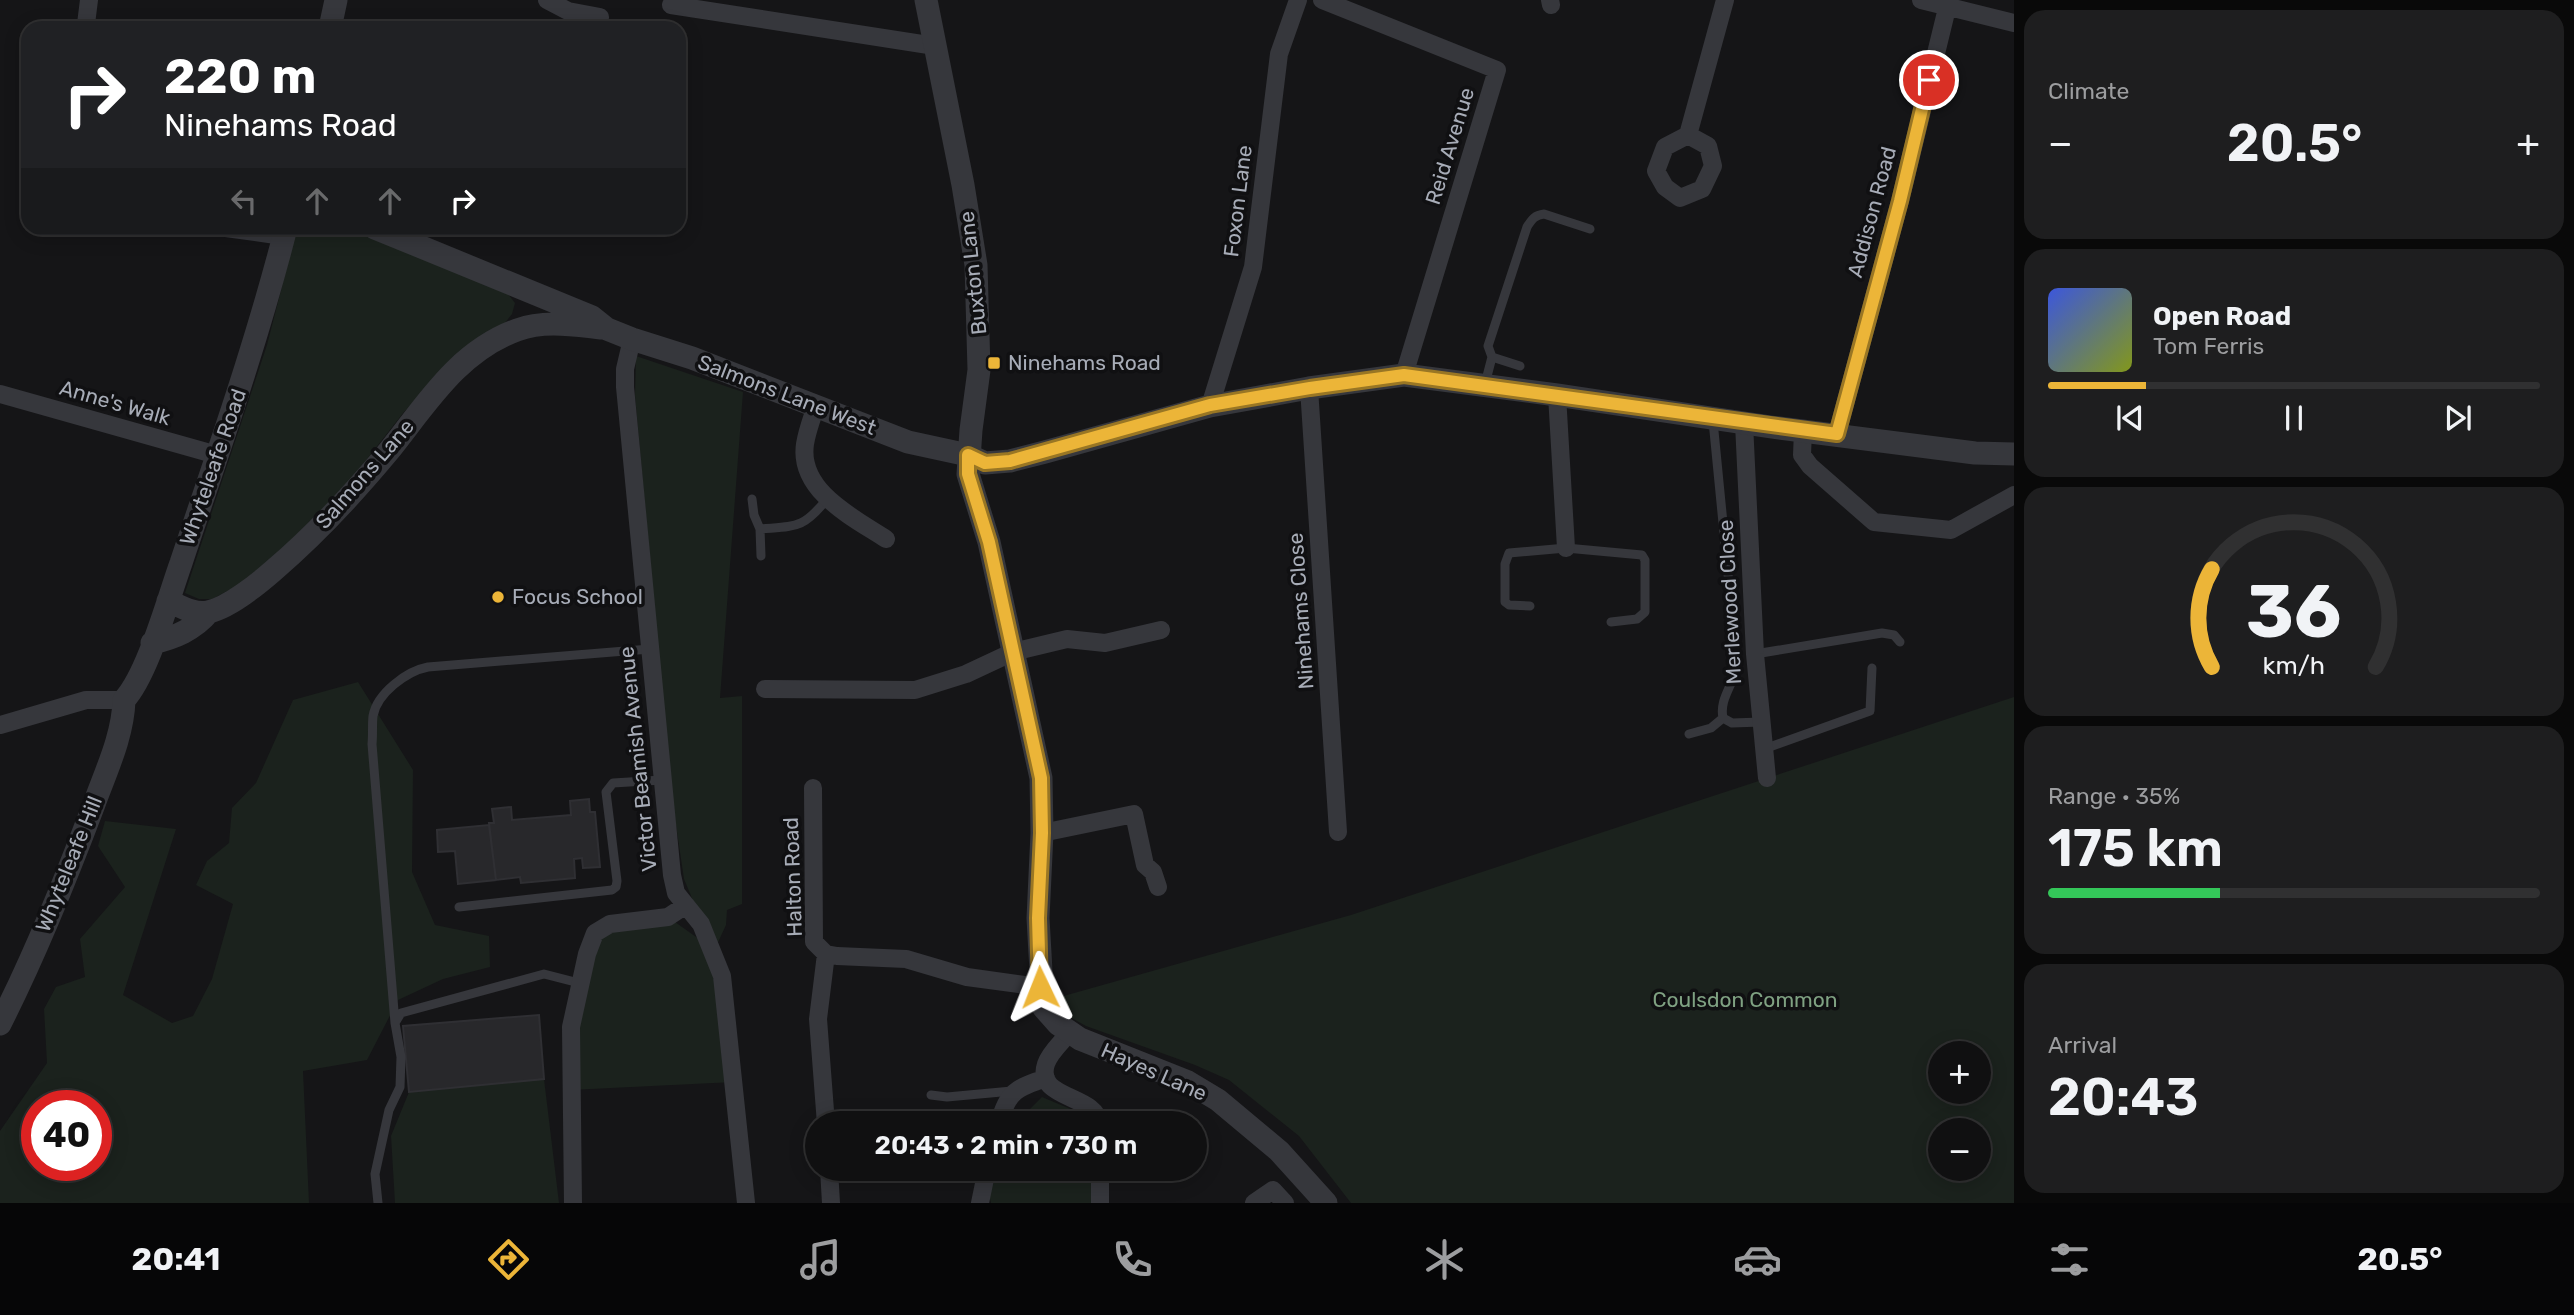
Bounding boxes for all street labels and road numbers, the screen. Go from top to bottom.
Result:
street label: Reid Avenue [1420,84,1479,207]
street label: Foxon Lane [1218,144,1257,258]
street label: Addison Road [1842,144,1901,280]
street label: Buxton Lane [954,210,991,336]
street label: Salmons Lane West [695,349,880,440]
street label: Anne's Walk [57,375,174,430]
street label: Whyteleafe Road [174,385,251,548]
street label: Salmons Lane [310,414,419,534]
street label: Merlewood Close [1713,519,1746,685]
street label: Ninehams Close [1283,532,1318,690]
street label: Victor Beamish Avenue [613,645,662,873]
street label: Whyteleafe Hill [30,792,107,935]
street label: Halton Road [778,817,807,937]
street label: Hayes Lane [1097,1037,1211,1106]

